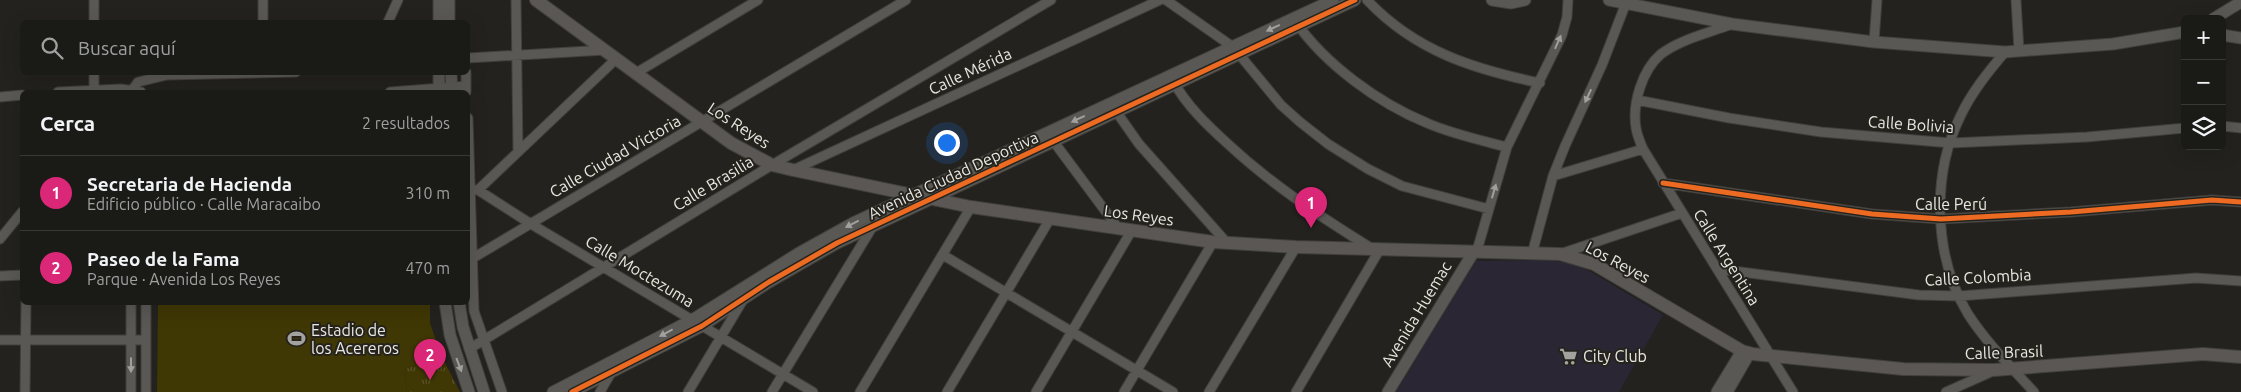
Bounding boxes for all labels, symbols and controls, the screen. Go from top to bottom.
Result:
map controls [2181,15,2226,150]
button: + [2181,15,2226,60]
search box [20,20,470,75]
one-way arrow [1266,24,1280,32]
icon: search [38,34,66,62]
one-way arrow [1555,35,1563,49]
text: Buscar aquí [78,37,176,59]
street label: Calle Mérida [926,44,1014,98]
button: − [2181,60,2226,105]
one-way arrow [1583,89,1591,103]
street label: Los Reyes [705,98,773,152]
button: layers [2181,105,2226,150]
text: Cerca [40,111,95,135]
street label: Calle Ciudad Victoria [546,111,684,201]
street label: Calle Bolivia [1867,112,1955,136]
text: 2 resultados [362,114,450,132]
one-way arrow [1071,115,1085,123]
street label: Avenida Ciudad Deportiva [865,128,1041,222]
your location [934,130,960,156]
street label: Calle Brasilia [670,152,756,214]
text: Secretaria de Hacienda [87,173,292,195]
one-way arrow [1491,183,1499,198]
text: 1 [51,184,61,202]
text: 310 m [405,184,450,202]
pin: 1 [1295,187,1327,228]
text: Edificio público · Calle Maracaibo [87,195,321,213]
street label: Calle Perú [1915,195,1987,213]
street label: Los Reyes [1103,201,1175,229]
street label: Calle Argentina [1690,206,1764,308]
one-way arrow [844,220,859,228]
street label: Calle Moctezuma [583,232,697,310]
street label: Los Reyes [1583,238,1653,286]
text: Paseo de la Fama [87,248,240,270]
street label: Avenida Huemac [1377,258,1455,370]
text: 2 [51,259,61,277]
text: 470 m [405,259,450,277]
street label: Calle Colombia [1924,265,2032,289]
text: Parque · Avenida Los Reyes [87,270,281,288]
place label: Estadio de los Acereros [311,321,399,357]
sports icon: Estadio de los Acereros [287,329,307,349]
one-way arrow [659,329,674,337]
pin: 2 [414,339,446,380]
street label: Calle Brasil [1965,342,2043,362]
supermarket icon: City Club [1559,346,1579,366]
place label: City Club [1583,347,1647,365]
one-way arrow [127,357,135,373]
one-way arrow [455,358,463,373]

